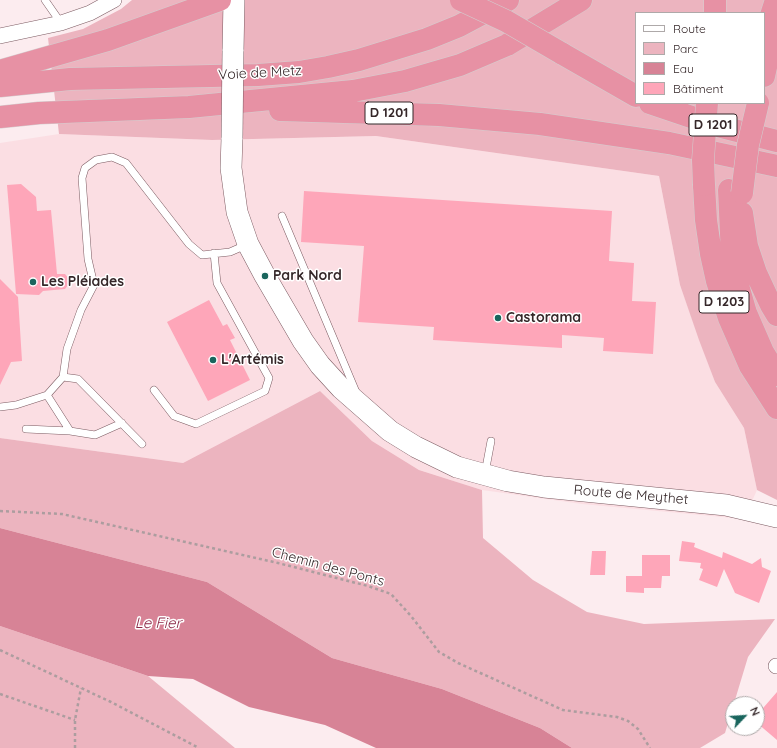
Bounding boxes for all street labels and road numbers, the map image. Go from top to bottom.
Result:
street label: Voie de Metz [218,62,302,84]
road number: D 1201 [365,102,413,124]
road number: D 1201 [689,114,737,136]
road number: D 1203 [699,291,749,313]
street label: Route de Meythet [573,482,689,508]
street label: Chemin des Ponts [270,544,386,590]

